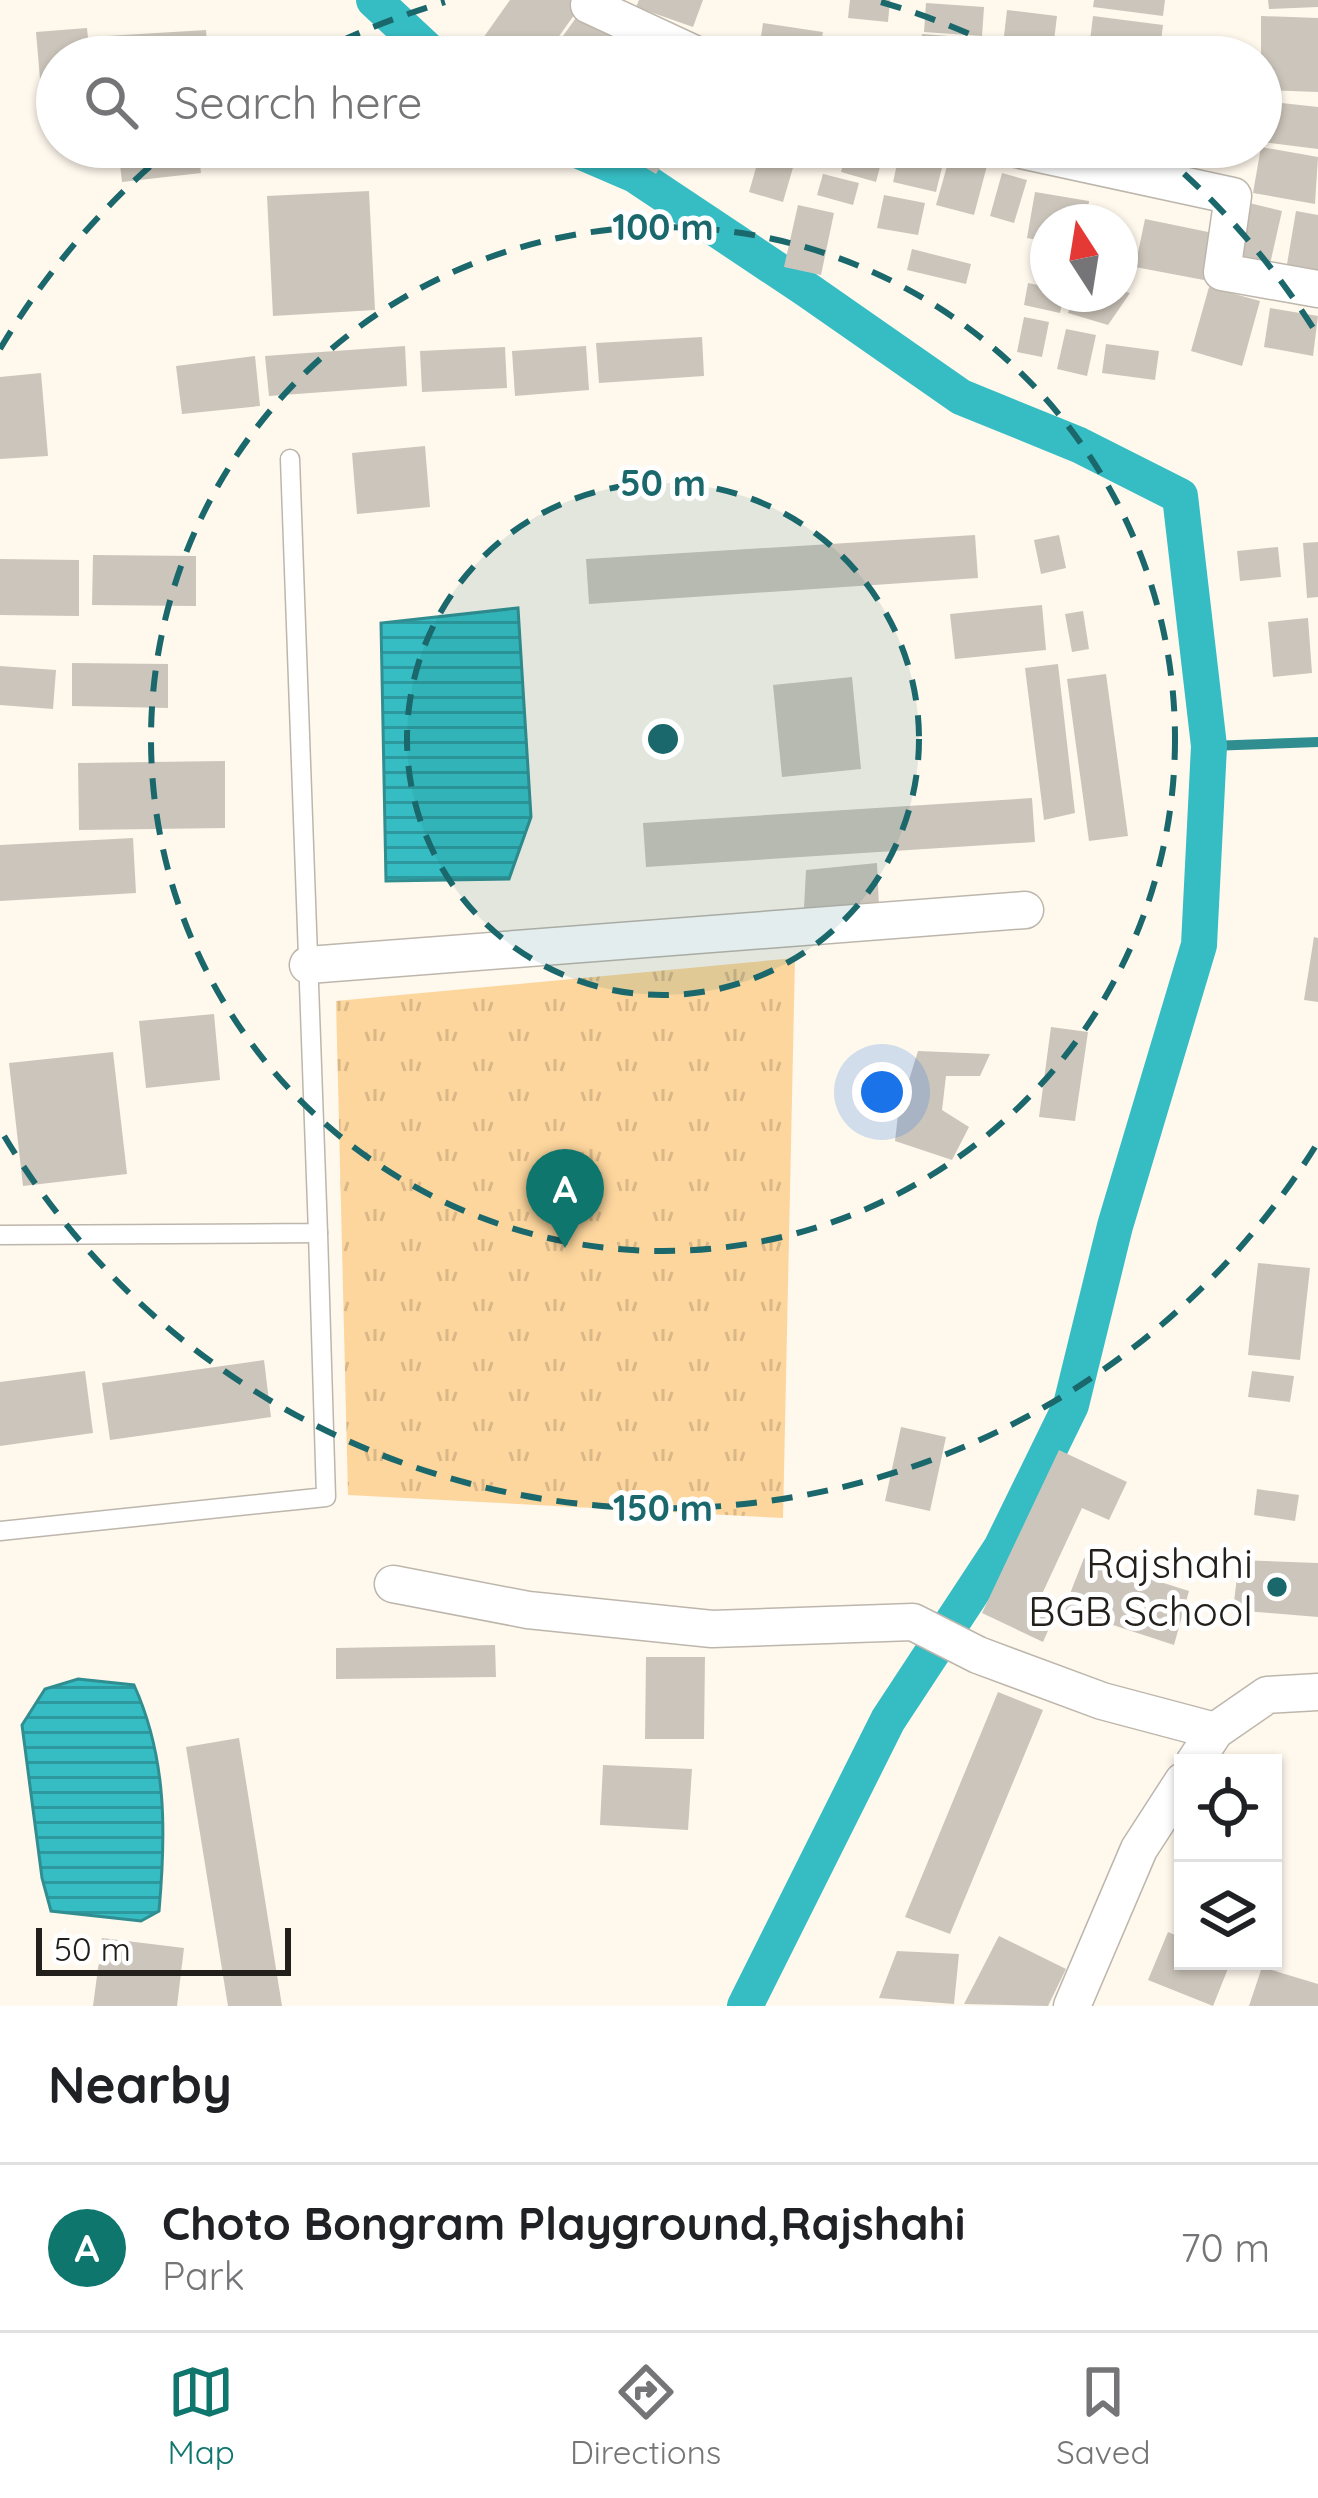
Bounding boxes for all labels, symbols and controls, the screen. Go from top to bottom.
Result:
search box [36,36,1282,168]
icon: search [78,69,144,135]
text: Search here [174,74,422,130]
text: 100 m [612,204,714,249]
north arrow [1030,204,1138,312]
text: 50 m [620,460,706,505]
centre of rings [642,718,684,760]
your location [852,1062,912,1122]
pin: A [526,1149,604,1248]
text: 150 m [613,1485,713,1530]
place label: Rajshahi BGB School [1028,1536,1253,1637]
marker: Rajshahi BGB School [1264,1574,1290,1600]
map controls [1174,1754,1282,1970]
button: locate [1174,1754,1282,1862]
button: layers [1174,1862,1282,1970]
scale bar [36,1922,291,1975]
text: 50 m [54,1928,131,1969]
text: Nearby [48,2052,232,2116]
text: Choto Bongram Playground,Rajshahi [162,2195,965,2251]
text: A [75,2223,99,2272]
text: 70 m [1181,2223,1270,2272]
text: Park [162,2251,245,2300]
tab: Map [168,2359,235,2472]
tab: Directions [570,2359,721,2472]
tab: Saved [1056,2359,1150,2472]

